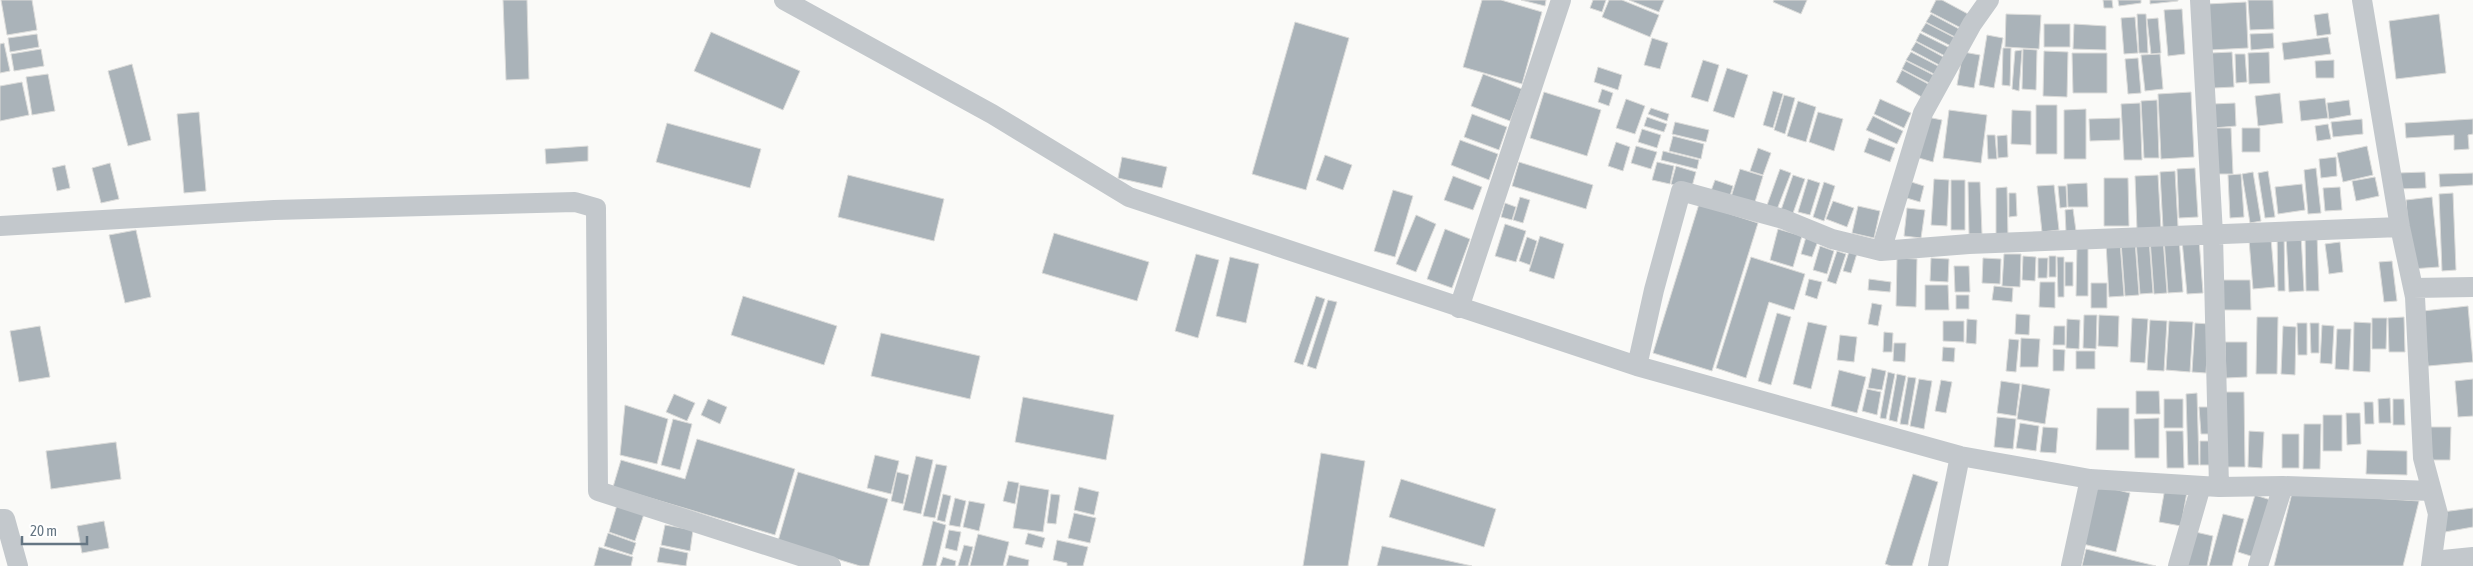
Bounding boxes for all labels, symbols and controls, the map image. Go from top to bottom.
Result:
scale bar [22,514,88,546]
text: 20 m [30,522,57,539]

